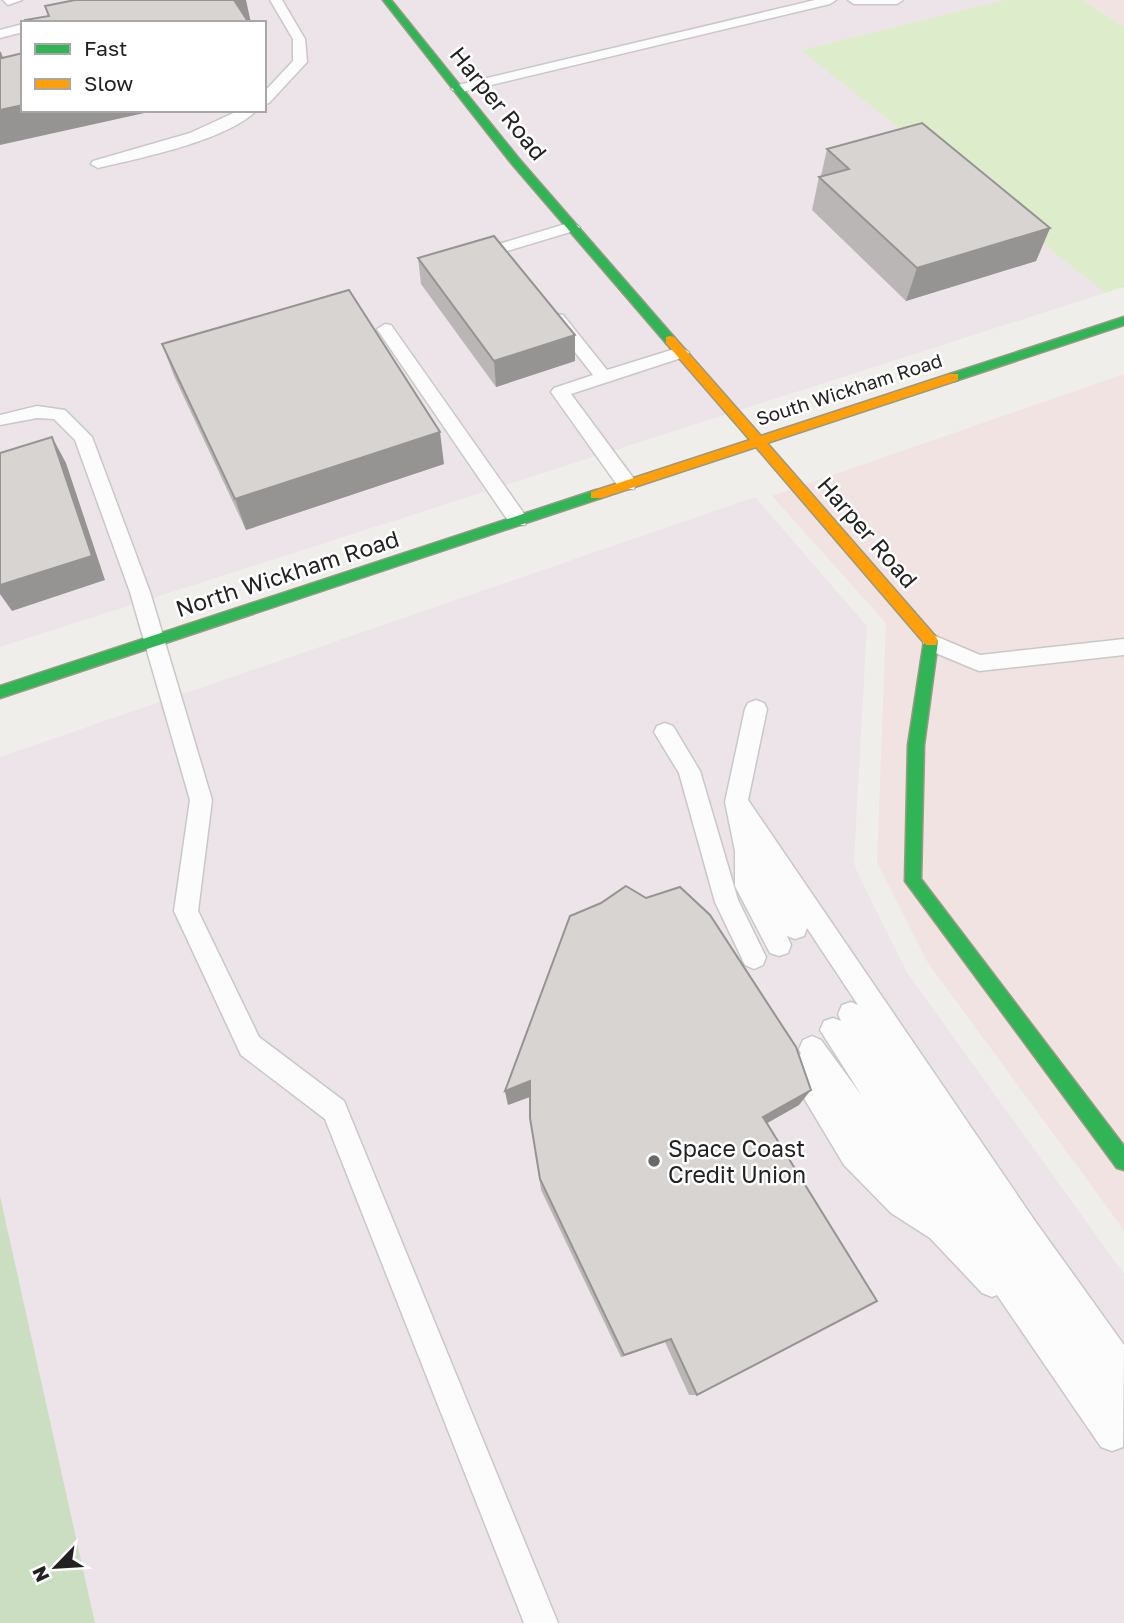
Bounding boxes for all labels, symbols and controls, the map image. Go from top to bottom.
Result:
legend [21,21,266,112]
text: Fast [84,35,127,61]
street label: Harper Road [445,41,553,165]
text: Slow [84,70,133,96]
street label: South Wickham Road [753,348,945,430]
street label: Harper Road [812,471,924,593]
street label: North Wickham Road [172,524,402,622]
place label: Space Coast Credit Union [668,1134,806,1188]
marker: Space Coast Credit Union [646,1153,662,1169]
north arrow [21,1532,91,1602]
text: N [27,1563,54,1586]

